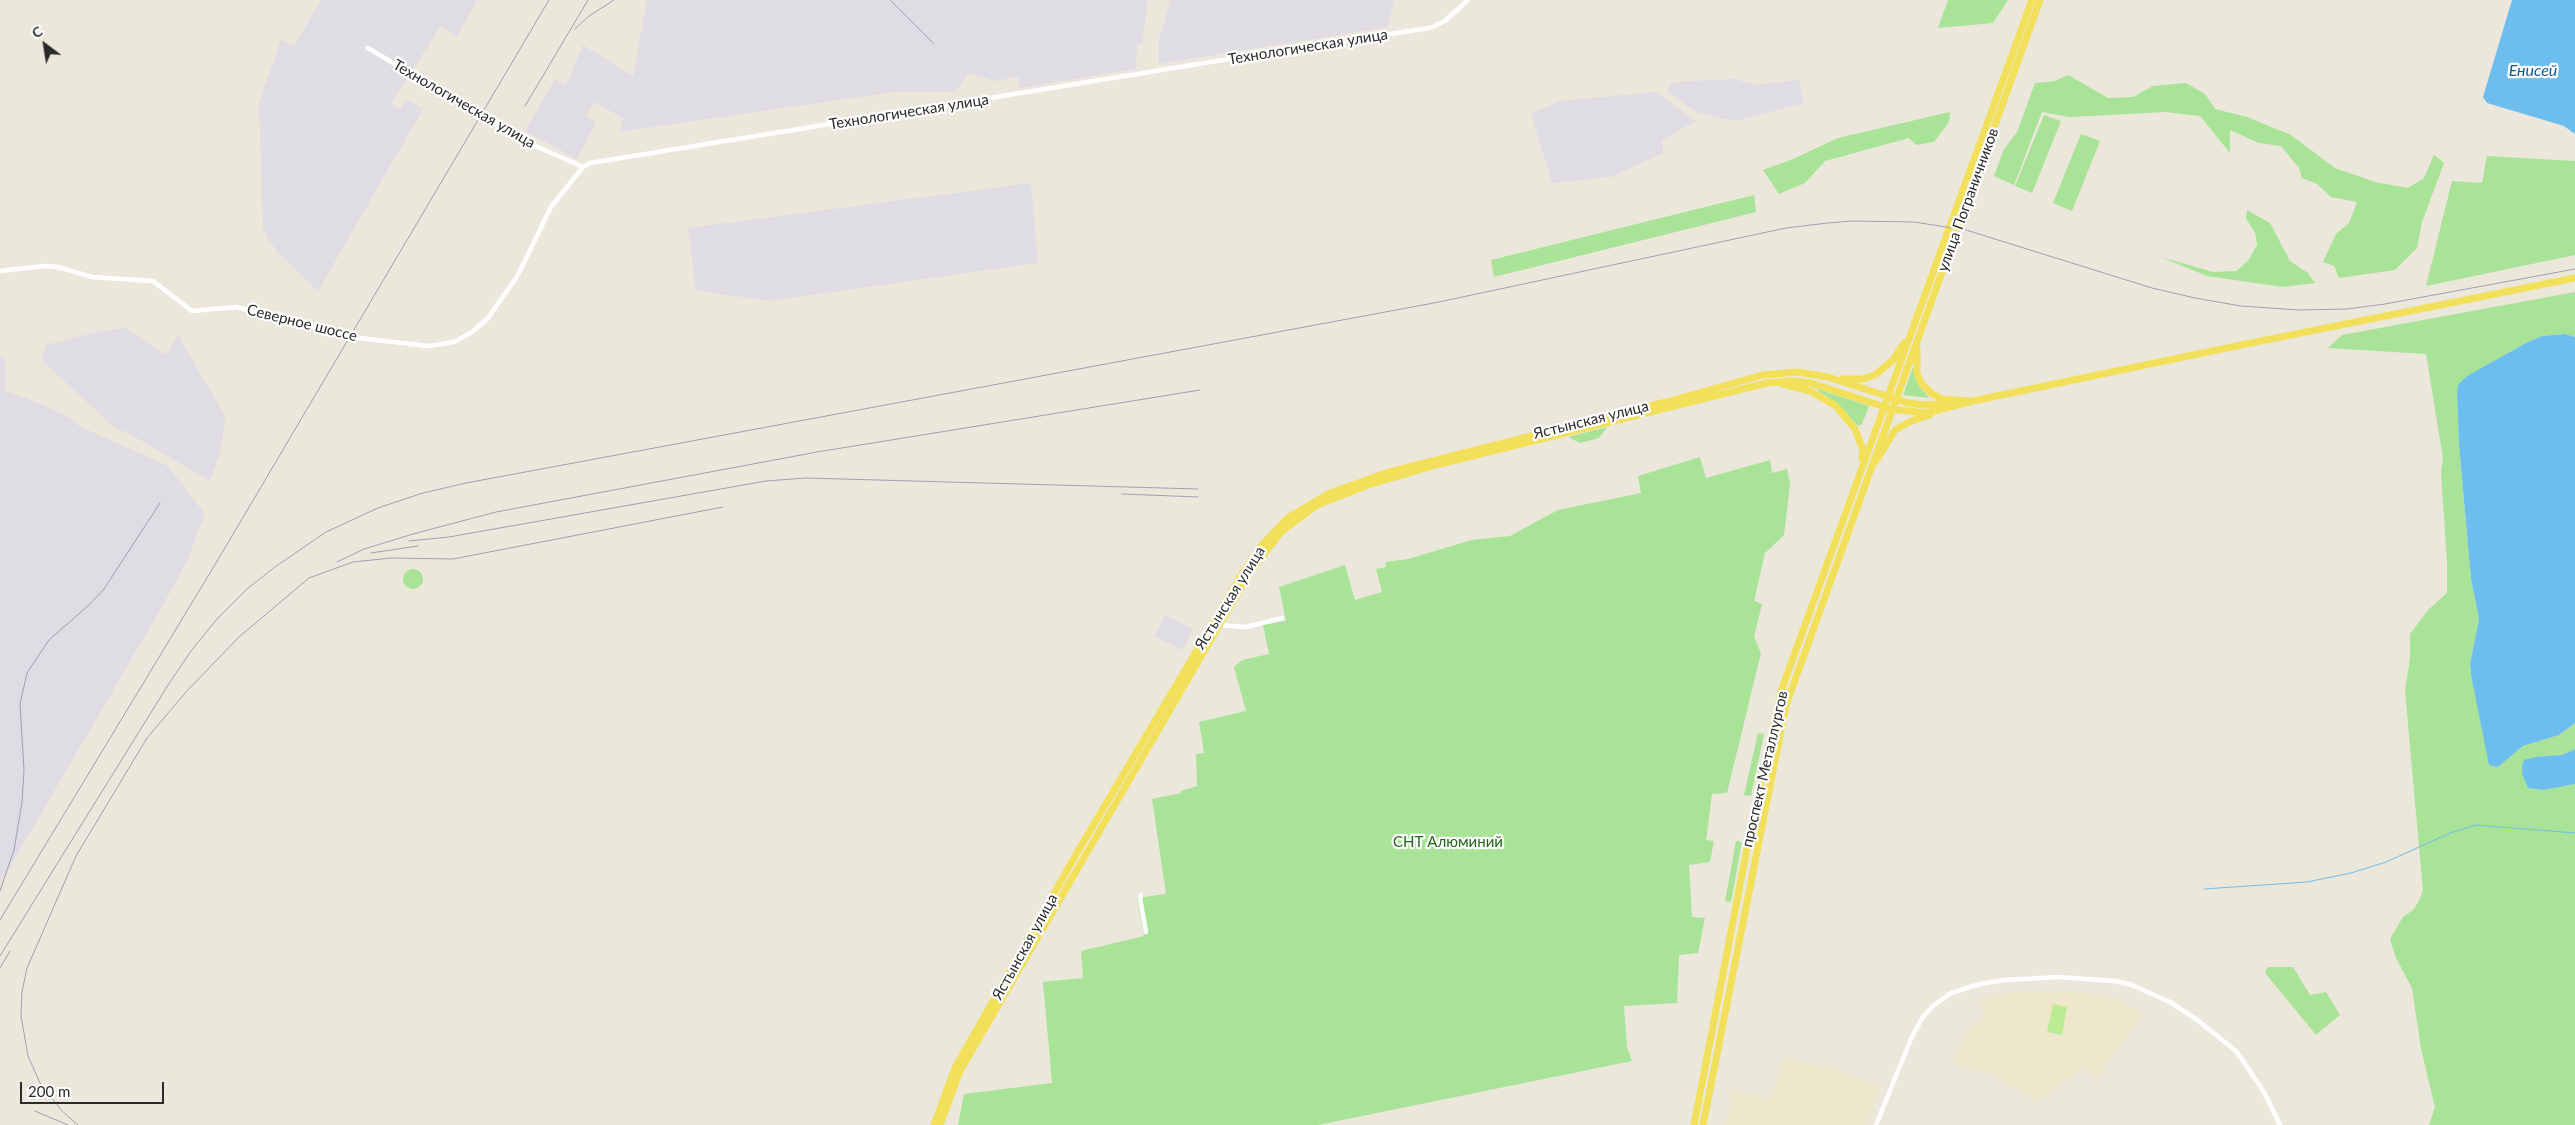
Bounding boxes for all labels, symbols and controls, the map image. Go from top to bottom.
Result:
north arrow [20,20,70,70]
text: С [29,22,45,41]
street label: Технологическая улица [1227,25,1389,69]
street label: Технологическая улица [390,56,538,152]
water label: Енисей [2509,61,2557,81]
street label: Технологическая улица [828,90,990,134]
street label: улица Пограничников [1934,126,2002,274]
street label: Северное шоссе [245,301,359,345]
street label: Ястынская улица [1531,397,1651,443]
street label: Ястынская улица [1191,543,1269,653]
street label: проспект Металлургов [1738,689,1792,849]
park label: СНТ Алюминий [1393,833,1503,851]
street label: Ястынская улица [988,891,1062,1003]
scale bar [22,1072,166,1104]
text: 200 m [28,1082,70,1100]

